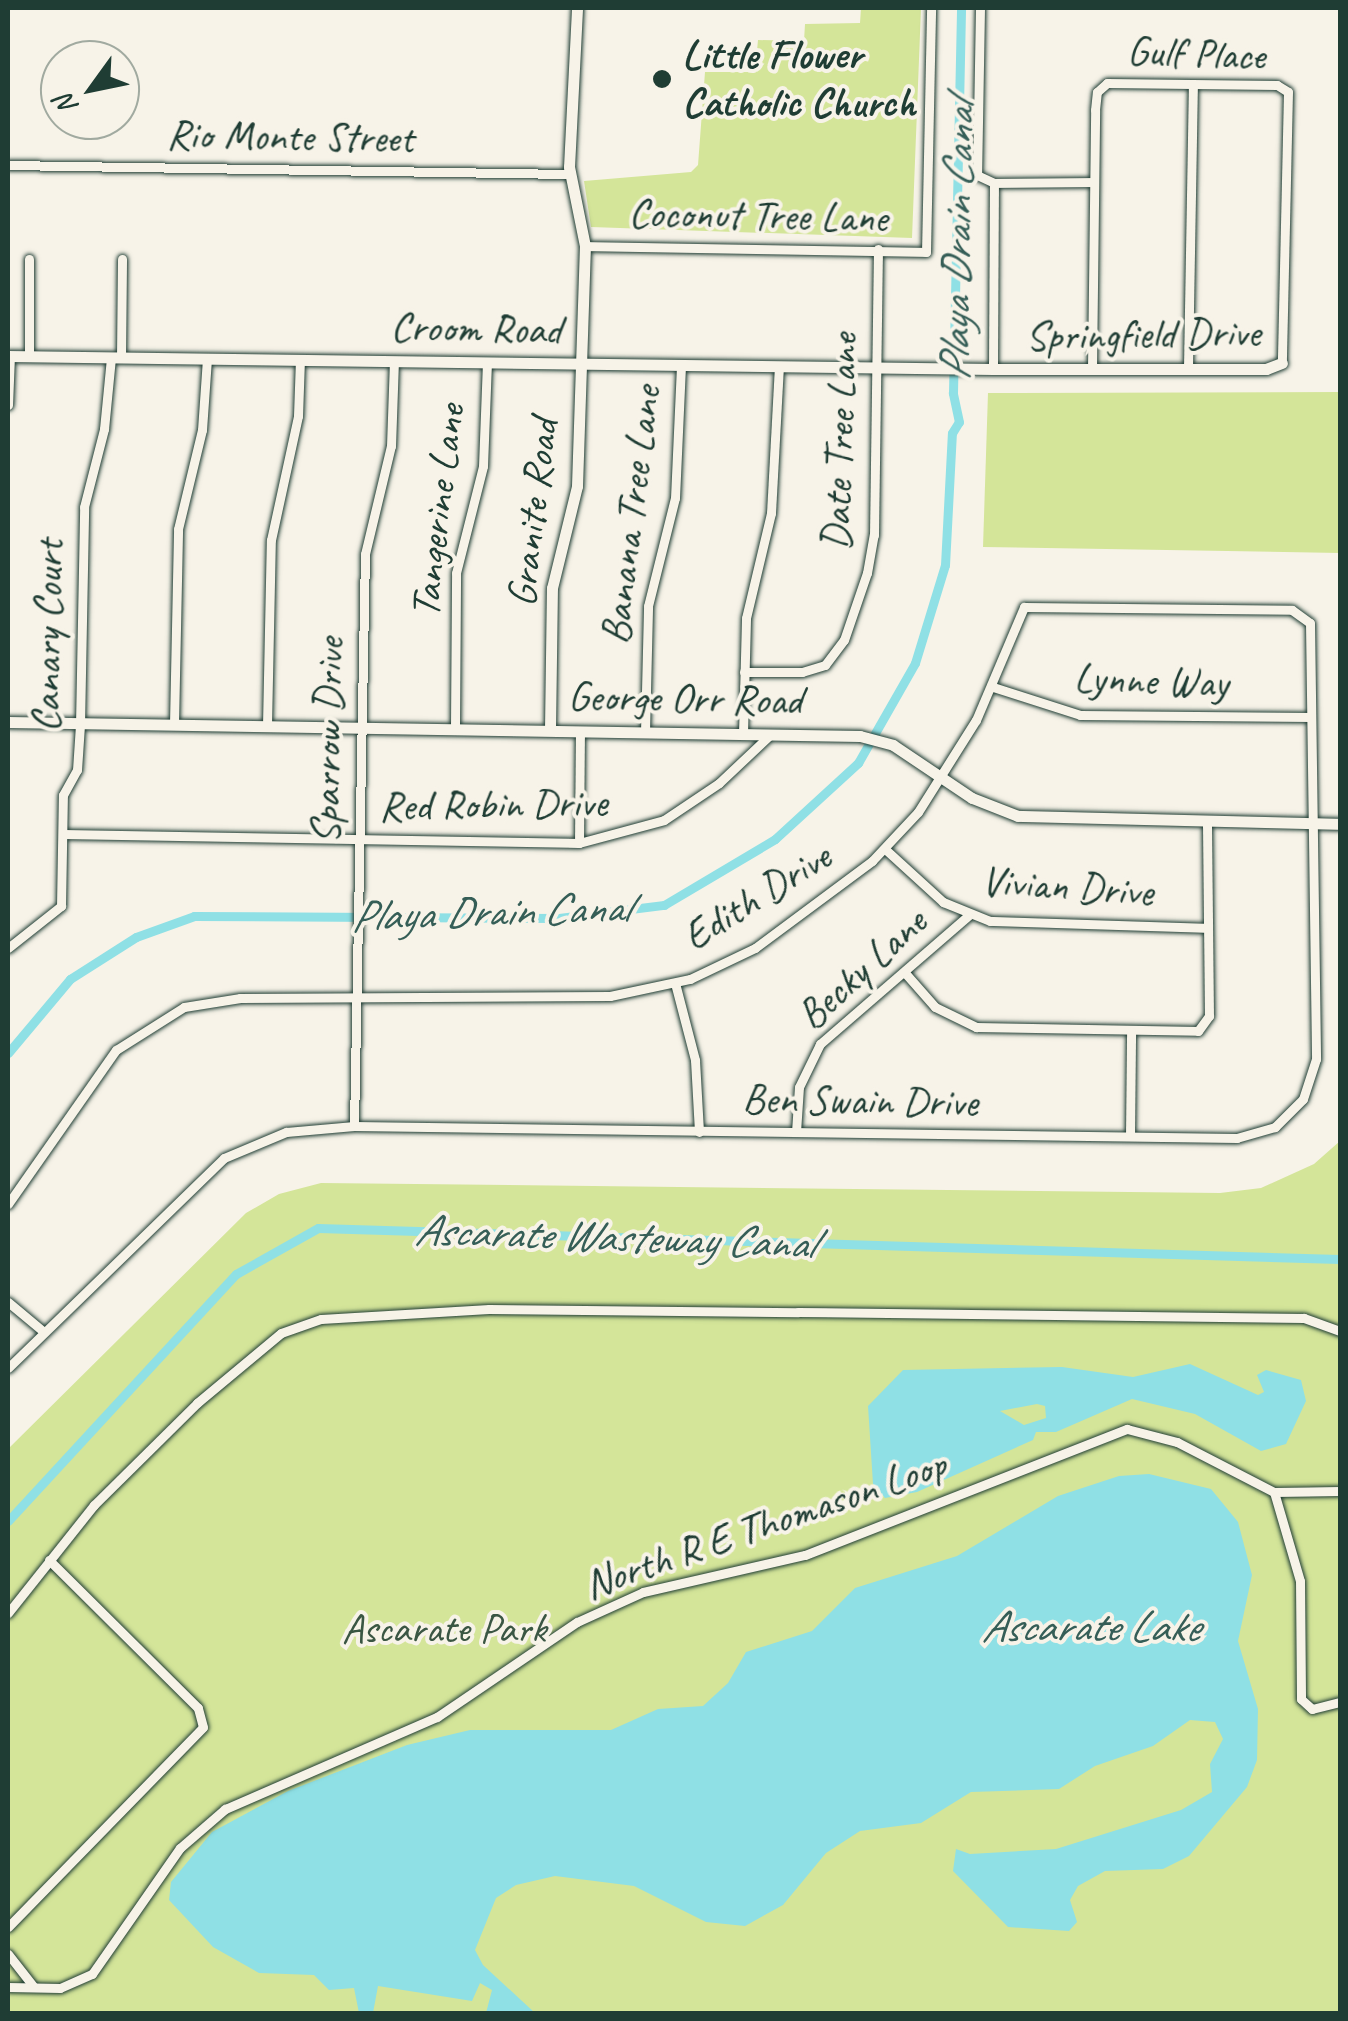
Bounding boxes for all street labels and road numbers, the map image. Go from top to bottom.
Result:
street label: Gulf Place [1125,26,1267,82]
street label: Rio Monte Street [165,110,415,164]
street label: Coconut Tree Lane [628,189,888,243]
street label: Croom Road [390,302,562,356]
street label: Springfield Drive [1025,308,1261,362]
street label: Date Tree Lane [811,332,869,552]
street label: Banana Tree Lane [590,383,672,647]
street label: Tangerine Lane [400,401,476,621]
street label: Granite Road [497,416,569,610]
street label: Canary Court [21,539,75,733]
street label: Sparrow Drive [301,637,355,845]
street label: Lynne Way [1073,653,1229,709]
street label: George Orr Road [567,672,803,726]
street label: Red Robin Drive [378,778,608,832]
street label: Edith Drive [674,832,840,962]
street label: Vivian Drive [979,856,1155,918]
street label: Becky Lane [786,897,938,1041]
street label: Ben Swain Drive [742,1074,978,1128]
street label: North R E Thomason Loop [576,1439,954,1611]

